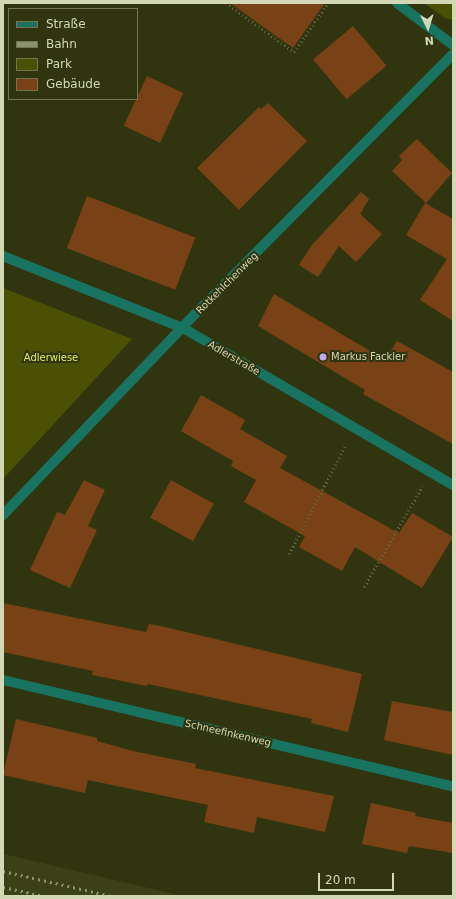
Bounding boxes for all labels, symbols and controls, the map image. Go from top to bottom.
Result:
legend [8,8,138,100]
north arrow [408,8,448,48]
text: Straße [46,17,86,31]
text: N [424,34,434,47]
text: Bahn [46,37,77,51]
text: Park [46,57,72,71]
text: Gebäude [46,77,100,91]
street label: Rotkehlchenweg [194,250,260,316]
street label: Adlerstraße [206,338,262,378]
place label: Markus Fackler [331,351,405,363]
park label: Adlerwiese [24,352,78,364]
marker: Markus Fackler [318,352,328,362]
street label: Schneefinkenweg [184,717,272,749]
scale bar [320,865,396,891]
text: 20 m [325,873,356,887]

